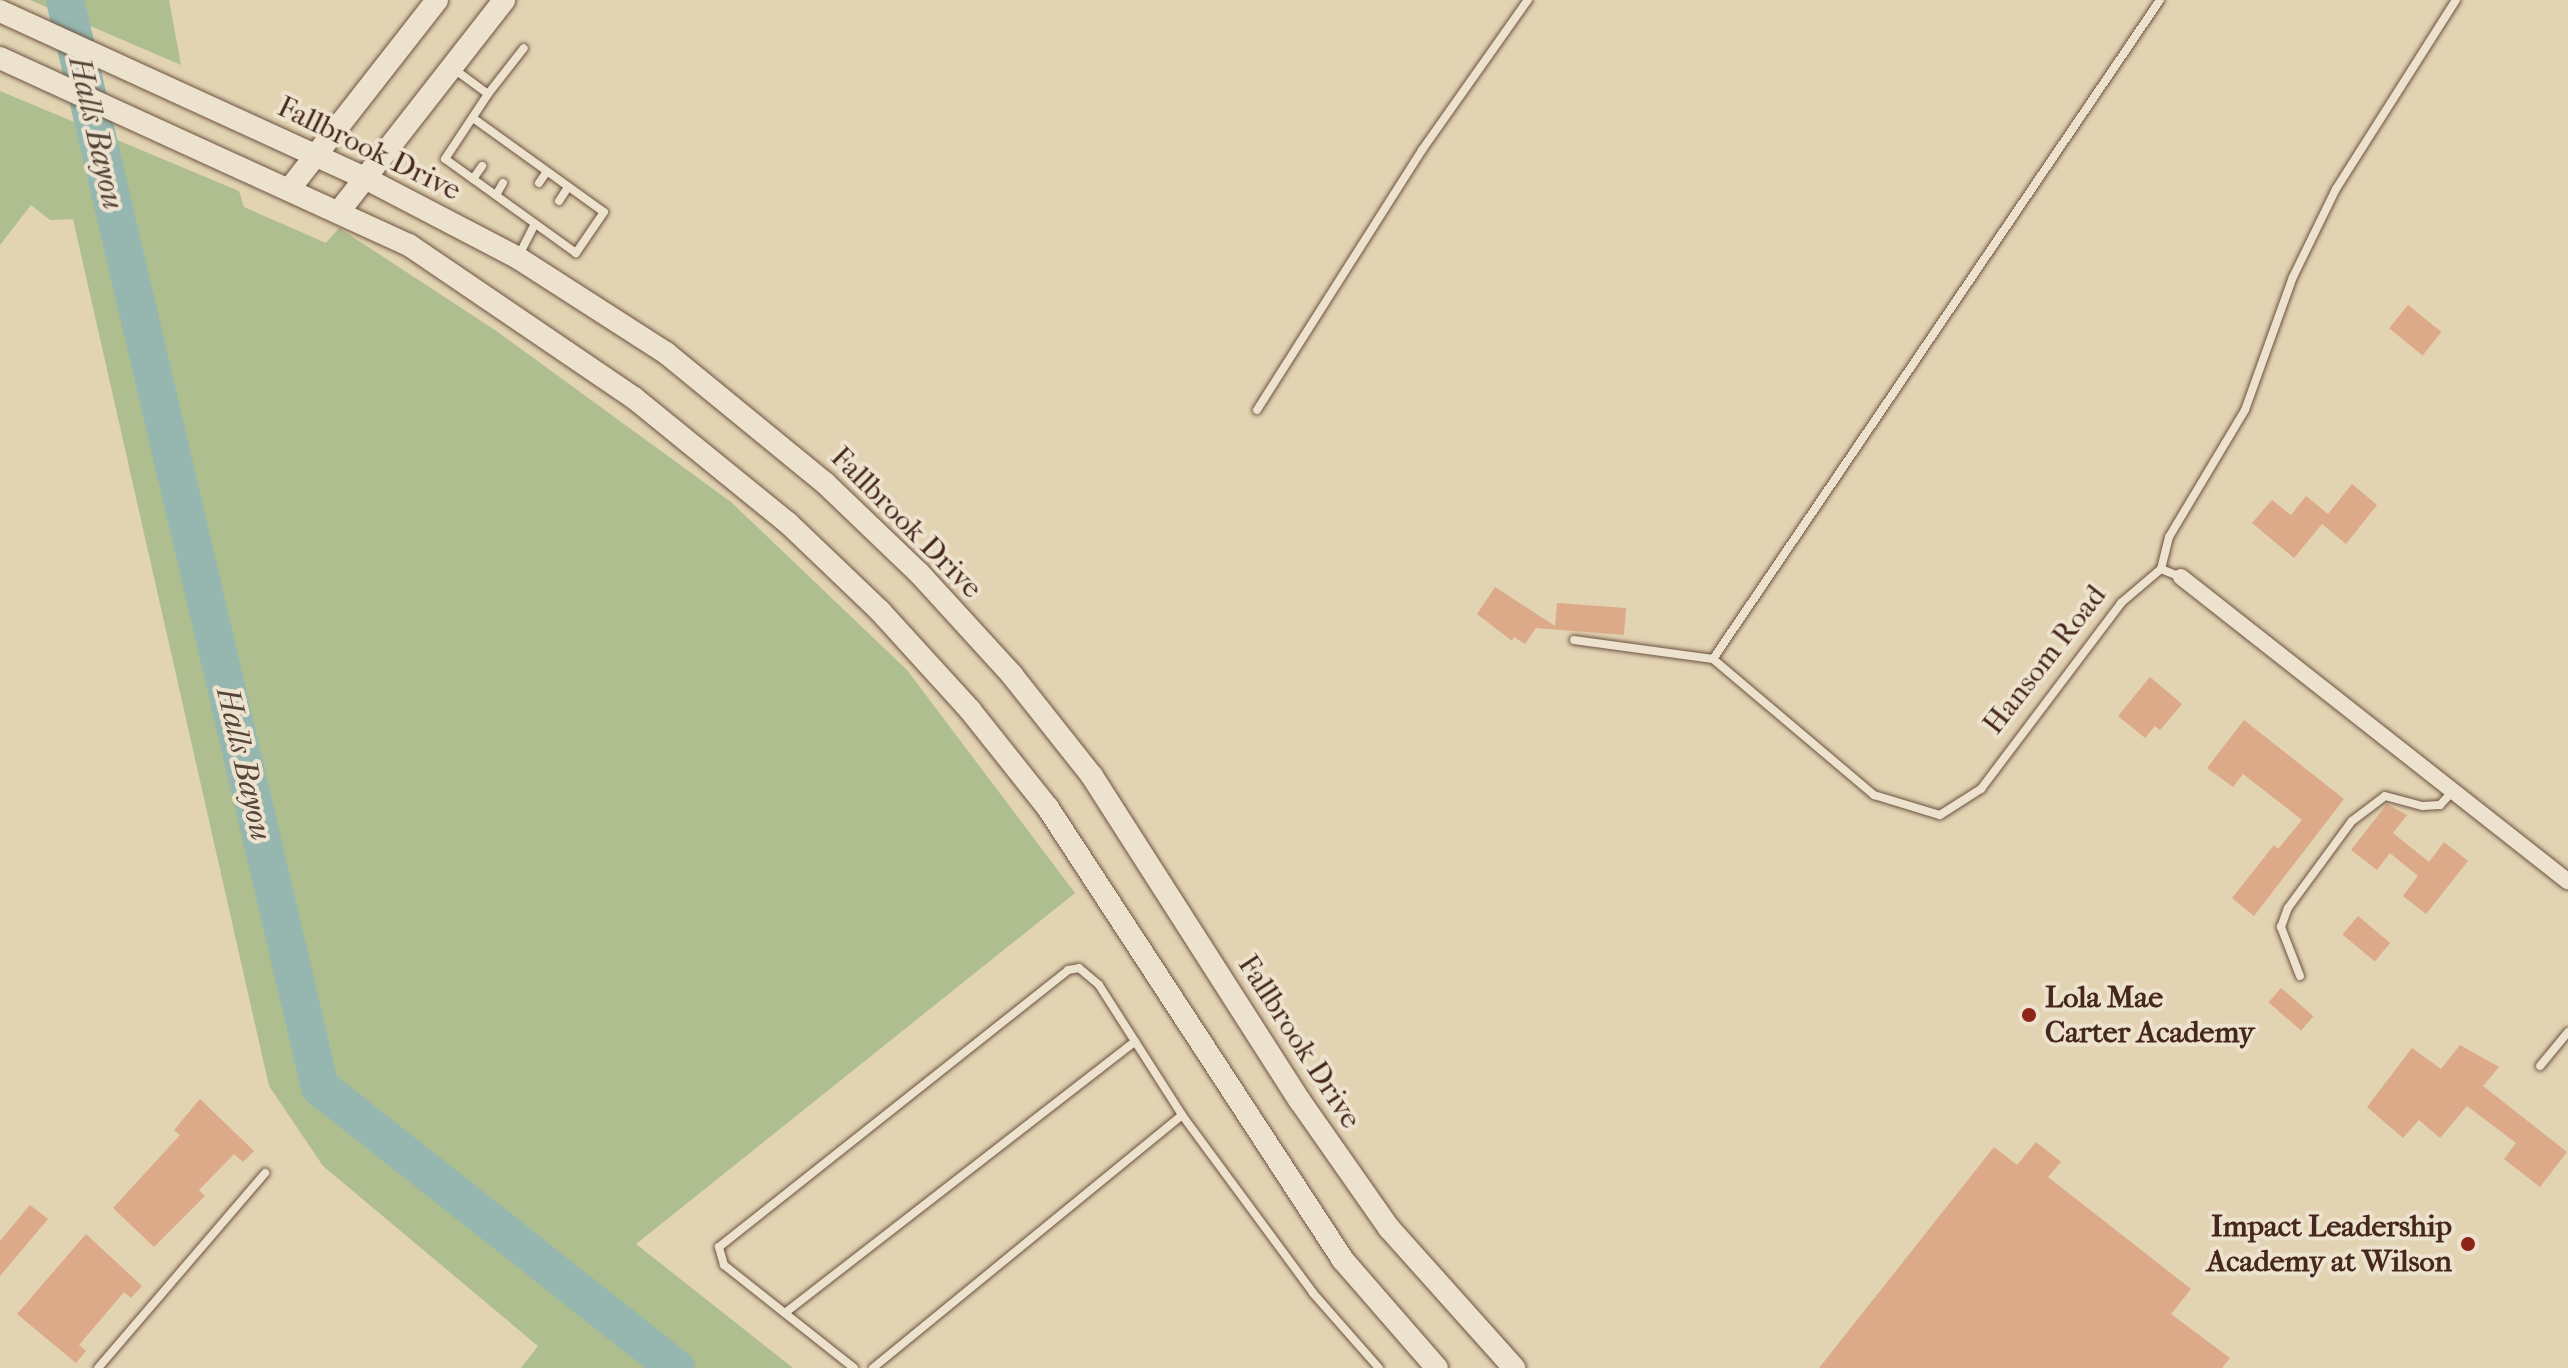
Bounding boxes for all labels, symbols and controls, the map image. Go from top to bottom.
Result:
water label: Halls Bayou [60,53,132,213]
street label: Fallbrook Drive [271,89,467,209]
street label: Fallbrook Drive [823,440,989,606]
street label: Hansom Road [1976,578,2114,742]
water label: Halls Bayou [208,684,280,844]
street label: Fallbrook Drive [1230,948,1368,1136]
place label: Lola Mae Carter Academy [2045,980,2254,1050]
marker: Lola Mae Carter Academy [2020,1006,2038,1024]
place label: Impact Leadership Academy at Wilson [2207,1209,2452,1280]
marker: Impact Leadership Academy at Wilson [2459,1235,2477,1253]

